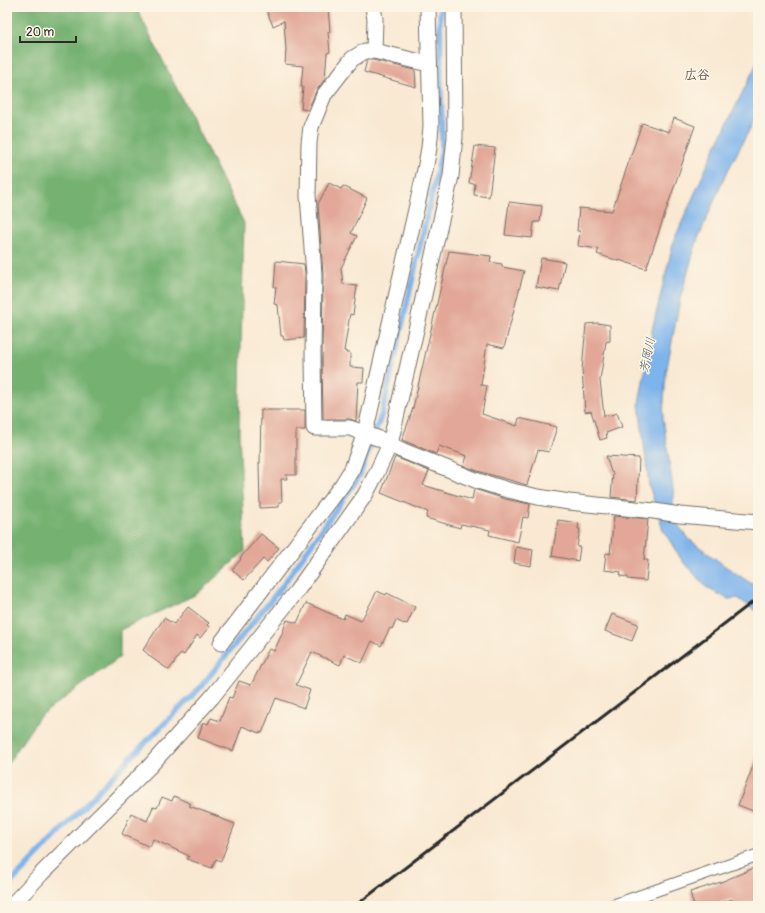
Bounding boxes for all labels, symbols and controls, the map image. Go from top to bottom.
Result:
scale bar [20,18,76,44]
text: 20 m [26,25,55,40]
district label: 広谷 [684,67,710,83]
water label: 芳岡川 [636,336,659,374]

